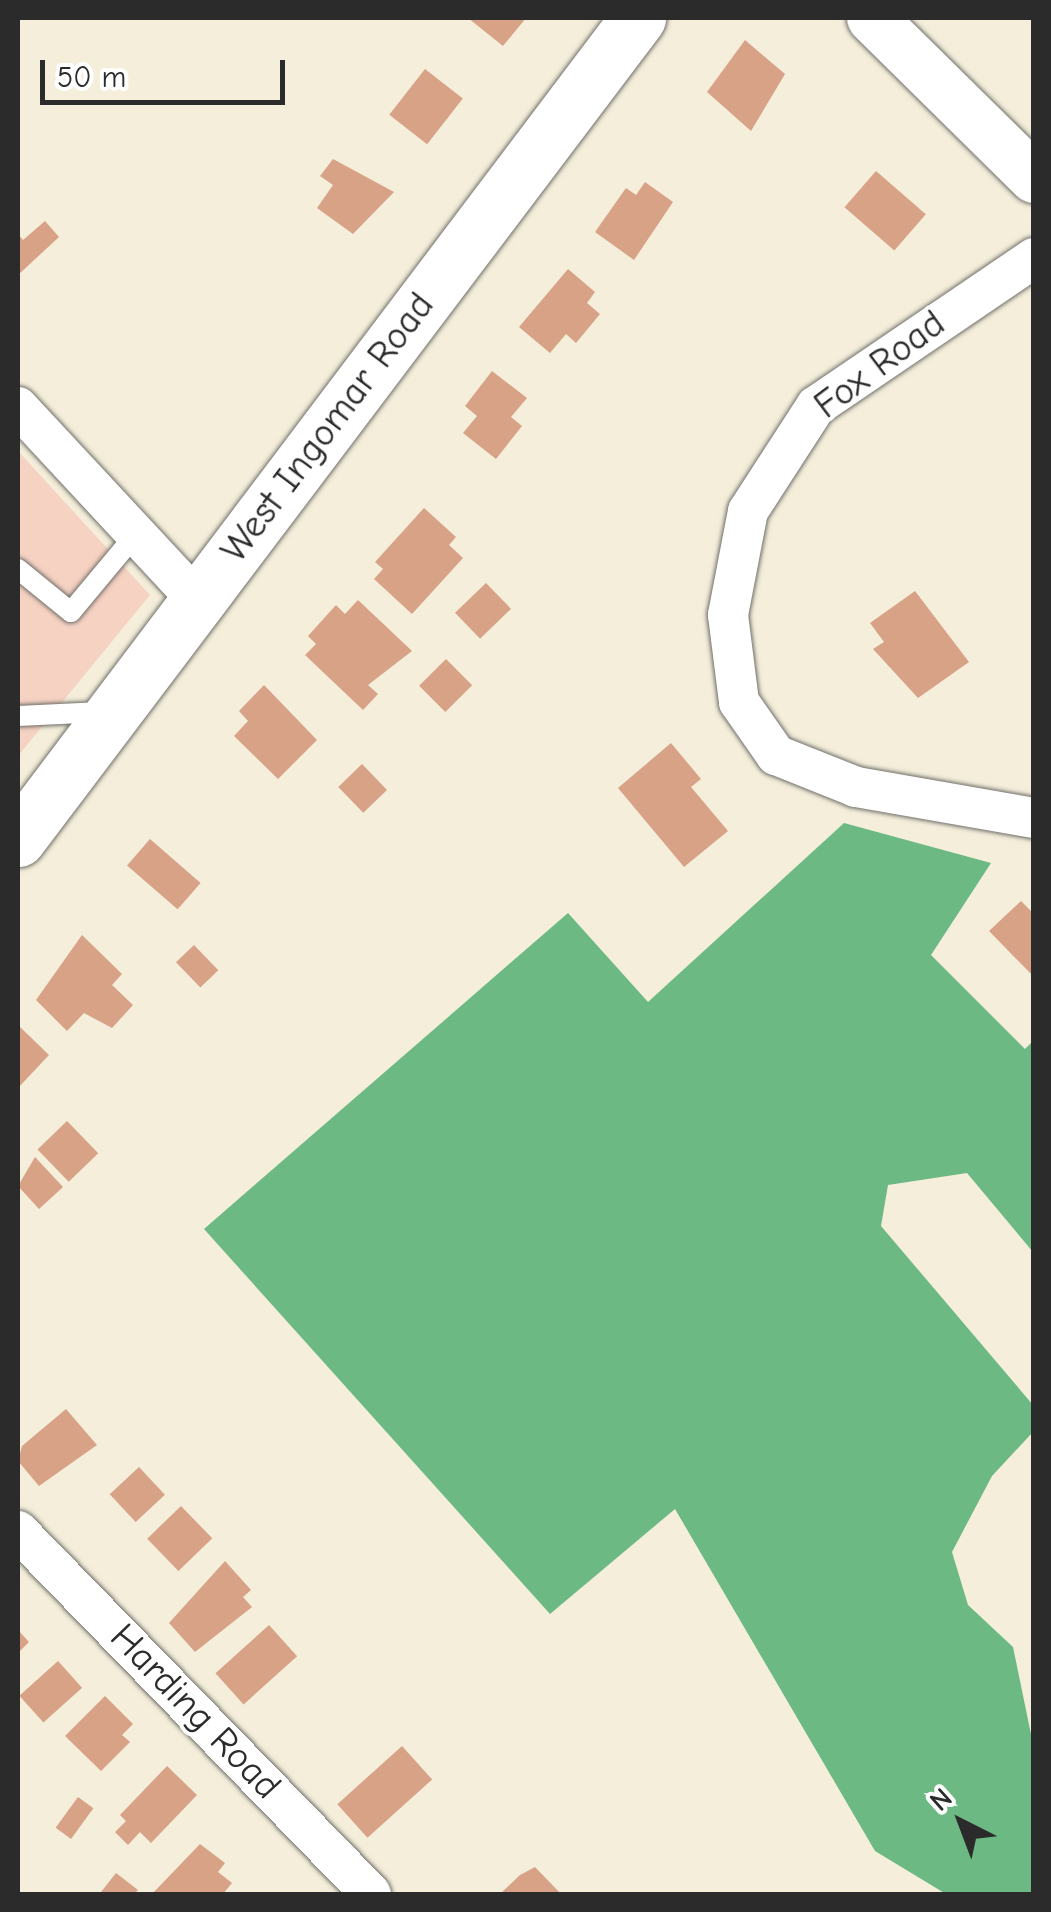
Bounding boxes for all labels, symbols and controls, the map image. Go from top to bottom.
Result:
scale bar [45,40,290,102]
text: 50 m [57,60,126,95]
street label: West Ingomar Road [212,284,444,572]
street label: Fox Road [806,301,954,429]
street label: Harding Road [100,1615,290,1809]
north arrow [911,1772,1011,1872]
text: N [923,1782,958,1818]

